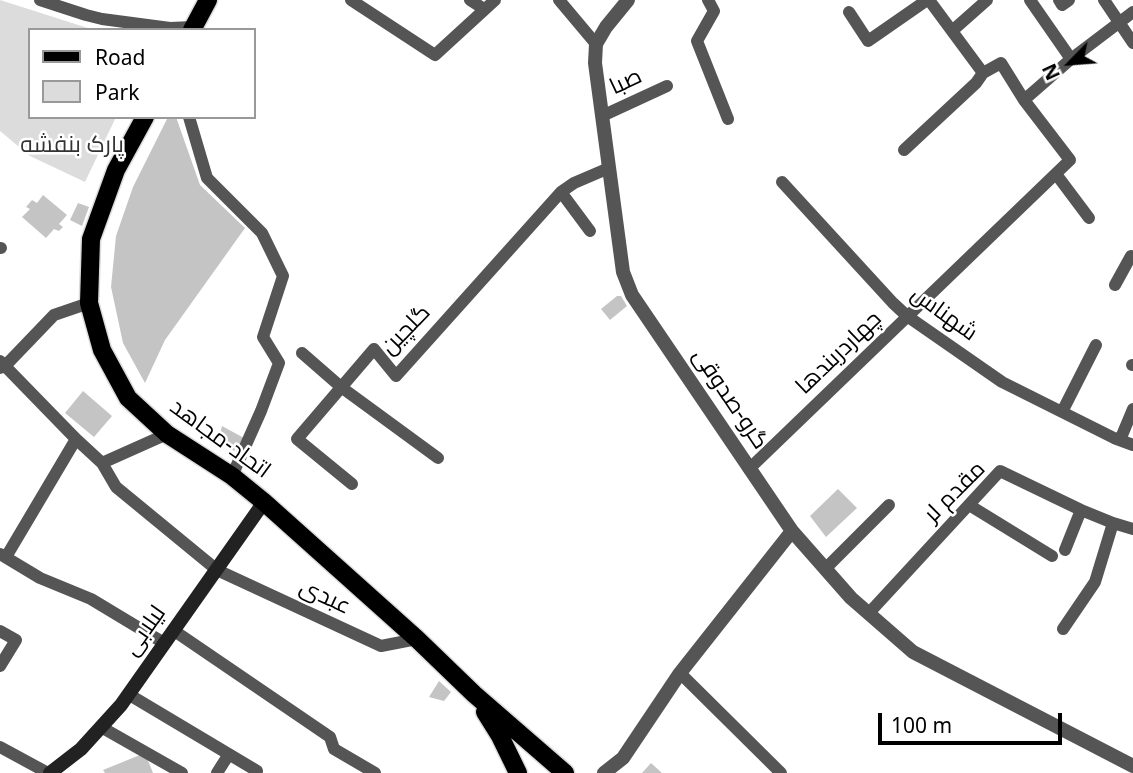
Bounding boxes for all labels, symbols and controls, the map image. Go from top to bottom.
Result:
legend [28,28,256,119]
north arrow [1035,28,1105,98]
text: Road [95,43,145,71]
text: N [1036,59,1066,84]
street label: صبا [605,63,647,101]
text: Park [95,78,139,106]
park label: پارک بنفشه [20,131,124,159]
street label: شهناس [905,281,983,347]
street label: گلچین [375,299,437,361]
street label: چهاردربندها [790,305,888,401]
street label: گرو-صدوقی [686,343,774,455]
street label: اتحاد-مجاهد [164,393,276,485]
street label: مقدم لر [919,456,991,528]
street label: عبدی [295,573,355,621]
street label: لیلابی [118,601,172,661]
scale bar [881,700,1065,744]
text: 100 m [891,711,952,739]

